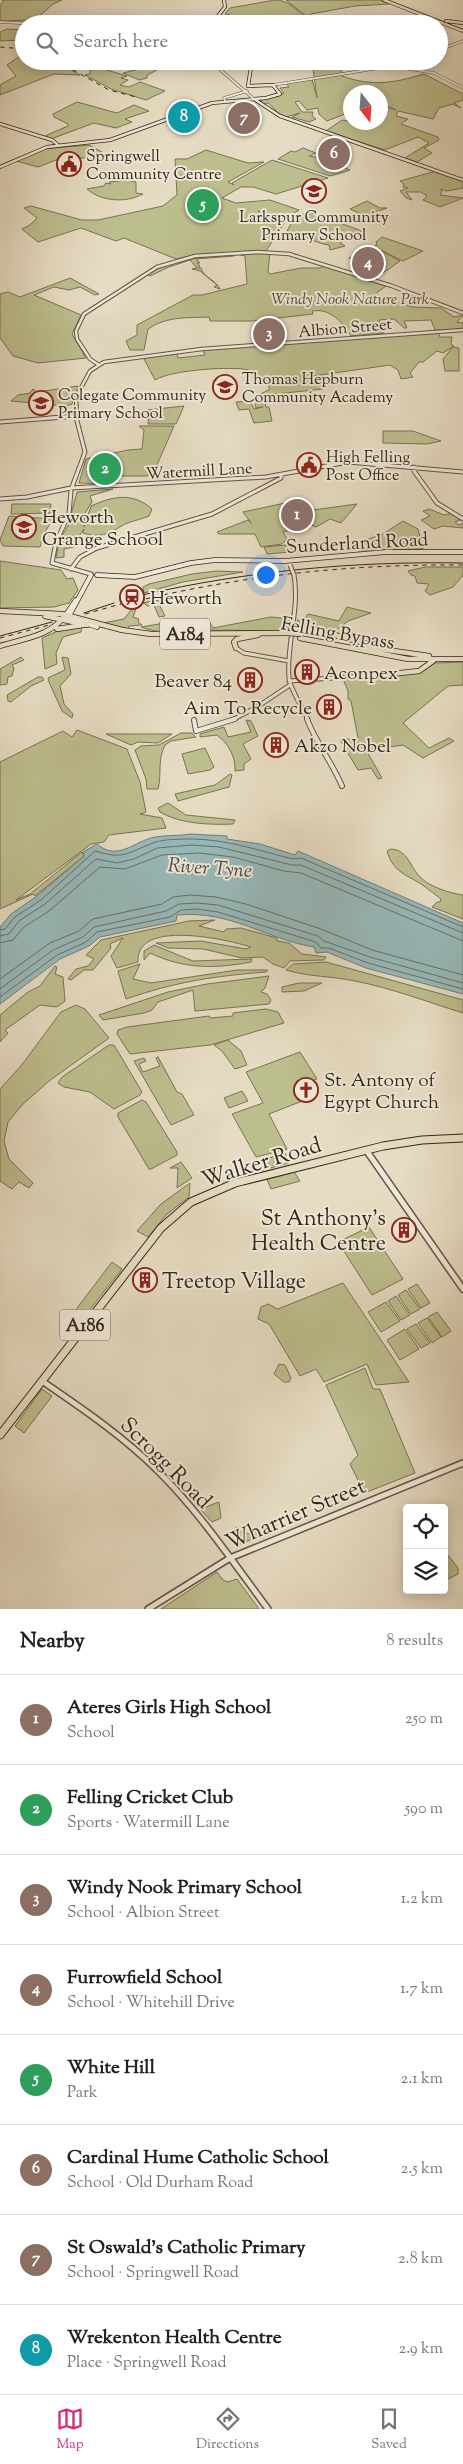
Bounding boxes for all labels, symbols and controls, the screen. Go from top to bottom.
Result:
search box [15,15,448,70]
icon: search [33,29,61,57]
text: Search here [73,29,168,56]
north arrow [343,85,388,130]
pin: 8 [168,98,200,136]
pin: 7 [228,99,260,137]
pin: 6 [318,135,350,173]
place label: Springwell Community Centre [86,146,222,187]
public building icon: Springwell Community Centre [56,151,82,177]
school or university icon: Larkspur Community Primary School [301,178,327,204]
pin: 5 [187,186,219,224]
place label: Larkspur Community Primary School [239,207,389,248]
pin: 4 [352,244,384,282]
park label: Windy Nook Nature Park [271,289,429,312]
street label: Albion Street [298,314,393,345]
pin: 3 [253,315,285,353]
place label: Thomas Hepburn Community Academy [242,369,393,410]
school or university icon: Thomas Hepburn Community Academy [212,374,238,400]
place label: Colegate Community Primary School [58,385,206,426]
school or university icon: Colegate Community Primary School [28,390,54,416]
place label: High Felling Post Office [326,447,410,488]
pin: 2 [89,450,121,488]
public building icon: High Felling Post Office [296,452,322,478]
street label: Watermill Lane [145,458,253,487]
pin: 1 [281,496,313,534]
place label: Heworth Grange School [42,505,163,554]
school or university icon: Heworth Grange School [11,514,37,540]
street label: Sunderland Road [285,527,429,562]
your location [253,562,279,588]
station icon: Heworth [119,584,145,610]
place label: Heworth [150,586,222,613]
street label: Felling Bypass [279,611,397,658]
road number: A184 [160,618,210,650]
building icon: Aconpex [294,659,320,685]
place label: Aconpex [324,661,398,688]
building icon: Beaver 84 [237,667,263,693]
place label: Beaver 84 [154,669,232,696]
building icon: Aim To Recycle [316,694,342,720]
place label: Aim To Recycle [184,696,312,723]
building icon: Akzo Nobel [263,732,289,758]
place label: Akzo Nobel [294,734,391,761]
water label: River Tyne [167,852,253,887]
place label: St. Antony of Egypt Church [324,1068,439,1117]
church icon: St. Antony of Egypt Church [293,1077,319,1103]
street label: Walker Road [198,1130,326,1197]
place label: St Anthony’s Health Centre [251,1204,386,1261]
building icon: St Anthony’s Health Centre [391,1217,417,1243]
building icon: Treetop Village [132,1267,158,1293]
place label: Treetop Village [162,1267,306,1299]
road number: A186 [60,1310,110,1340]
street label: Scrogg Road [112,1411,218,1517]
street label: Wharrier Street [221,1472,372,1560]
map controls [403,1504,448,1594]
button: locate [403,1504,448,1549]
button: layers [403,1549,448,1594]
text: Nearby [20,1627,85,1657]
text: 8 results [387,1630,443,1653]
text: Ateres Girls High School [67,1695,271,1722]
text: 1 [33,1708,39,1731]
text: 250 m [405,1708,443,1731]
text: School [67,1722,115,1745]
text: Felling Cricket Club [67,1785,233,1812]
text: 2 [32,1798,40,1821]
text: 590 m [405,1798,443,1821]
text: Sports · Watermill Lane [67,1812,230,1835]
text: Windy Nook Primary School [67,1875,302,1902]
text: 3 [33,1888,39,1911]
text: 1.2 km [401,1888,443,1911]
text: School · Albion Street [67,1902,219,1925]
text: Furrowfield School [67,1965,222,1992]
text: 4 [32,1978,40,2001]
text: 1.7 km [400,1978,443,2001]
text: School · Whitehill Drive [67,1992,235,2015]
text: White Hill [67,2055,155,2082]
text: 5 [33,2068,39,2091]
text: 2.1 km [401,2068,443,2091]
text: Park [67,2082,98,2105]
text: Cardinal Hume Catholic School [67,2145,329,2172]
text: 6 [32,2158,40,2181]
text: 2.5 km [401,2158,443,2181]
text: School · Old Durham Road [67,2172,253,2195]
text: St Oswald's Catholic Primary [67,2235,306,2262]
text: 7 [32,2248,40,2271]
text: 2.8 km [398,2248,443,2271]
text: School · Springwell Road [67,2262,239,2285]
text: Wrekenton Health Centre [67,2325,282,2352]
text: 8 [32,2338,40,2361]
text: 2.9 km [399,2338,443,2361]
text: Place · Springwell Road [67,2352,226,2375]
tab: Map [56,2405,84,2455]
tab: Directions [196,2405,259,2455]
tab: Saved [371,2405,407,2455]

